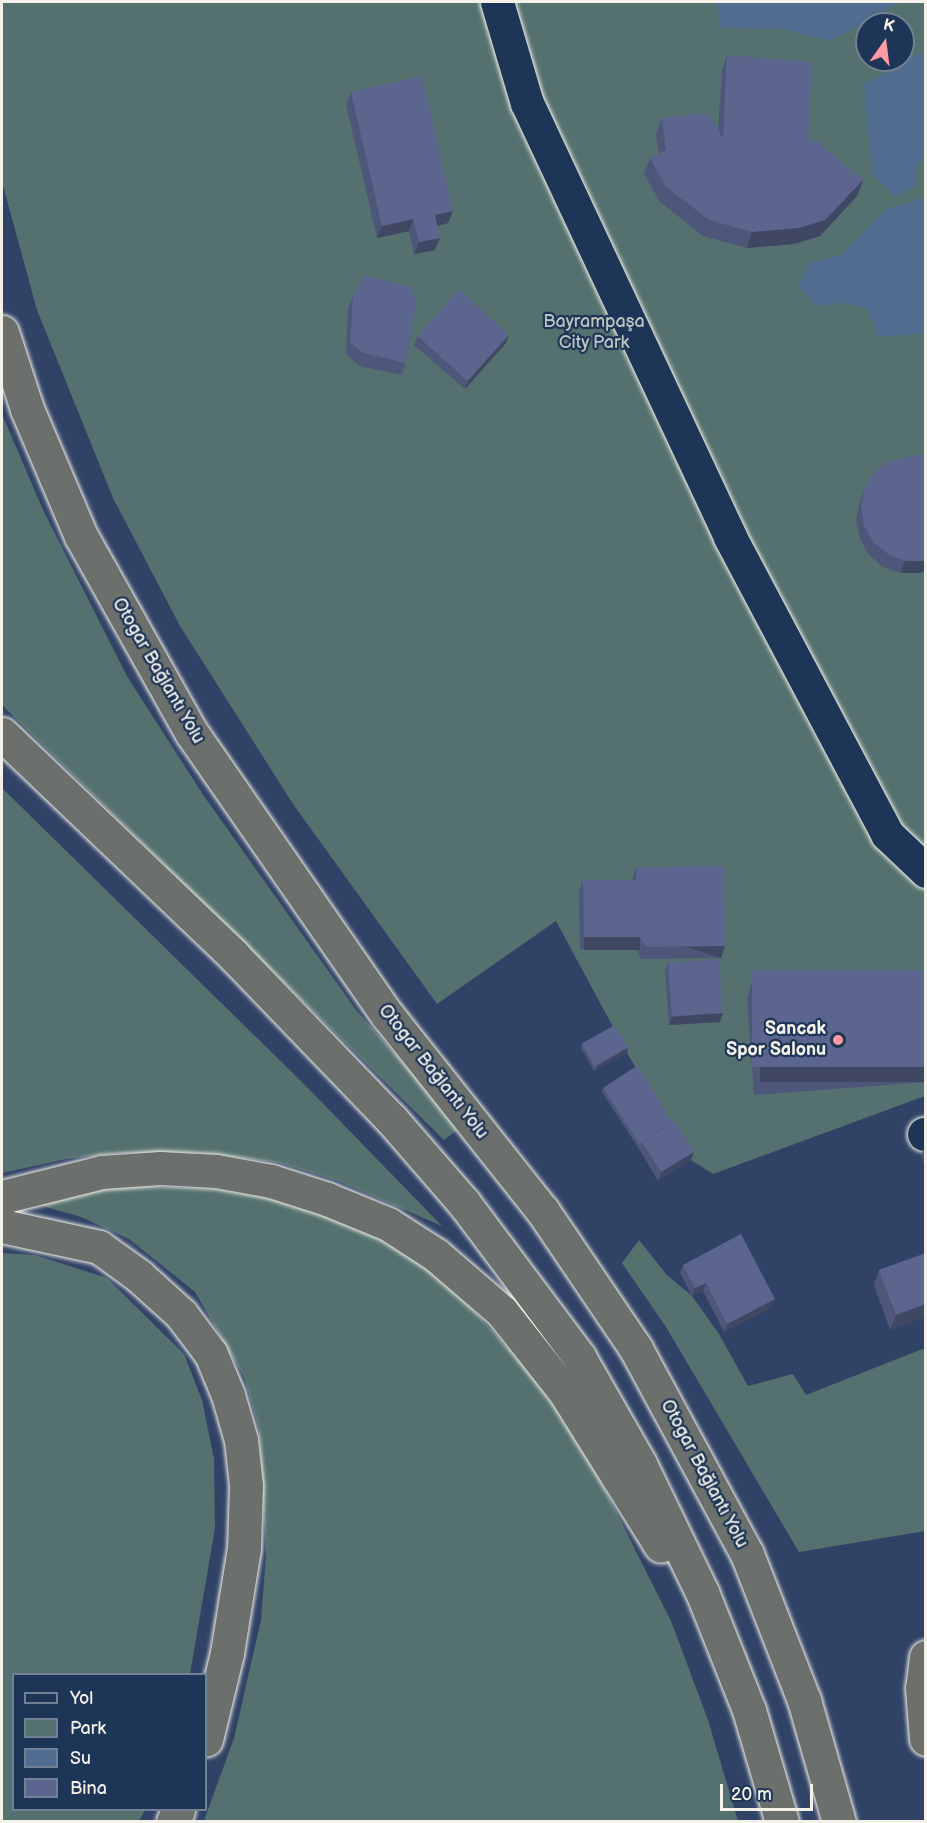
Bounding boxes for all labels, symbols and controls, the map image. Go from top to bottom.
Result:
north arrow [855,12,915,72]
text: K [881,15,897,37]
park label: Bayrampaşa City Park [543,312,645,354]
street label: Otogar Bağlantı Yolu [107,594,209,748]
street label: Otogar Bağlantı Yolu [373,1000,493,1144]
place label: Sancak Spor Salonu [726,1019,826,1062]
marker: Sancak Spor Salonu [831,1033,845,1047]
street label: Otogar Bağlantı Yolu [656,1396,752,1552]
legend [12,1673,207,1811]
text: Yol [70,1688,93,1709]
text: Park [70,1718,106,1739]
text: Su [70,1748,91,1769]
scale bar [723,1772,816,1810]
text: Bina [70,1778,107,1799]
text: 20 m [731,1784,772,1805]

